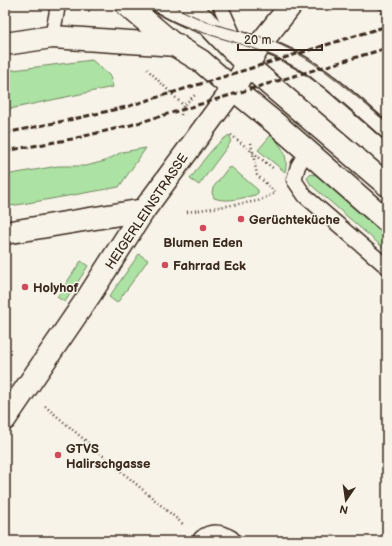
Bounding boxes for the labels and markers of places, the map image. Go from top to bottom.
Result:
place label: Gerüchteküche [249,212,340,228]
marker: Gerüchteküche [236,214,246,224]
marker: Blumen Eden [198,223,208,233]
place label: Blumen Eden [163,235,243,251]
place label: Fahrrad Eck [173,258,246,274]
marker: Fahrrad Eck [160,260,170,270]
place label: Holyhof [33,280,80,296]
marker: Holyhof [20,282,30,292]
place label: GTVS Halirschgasse [66,441,151,472]
marker: GTVS Halirschgasse [53,450,63,460]

